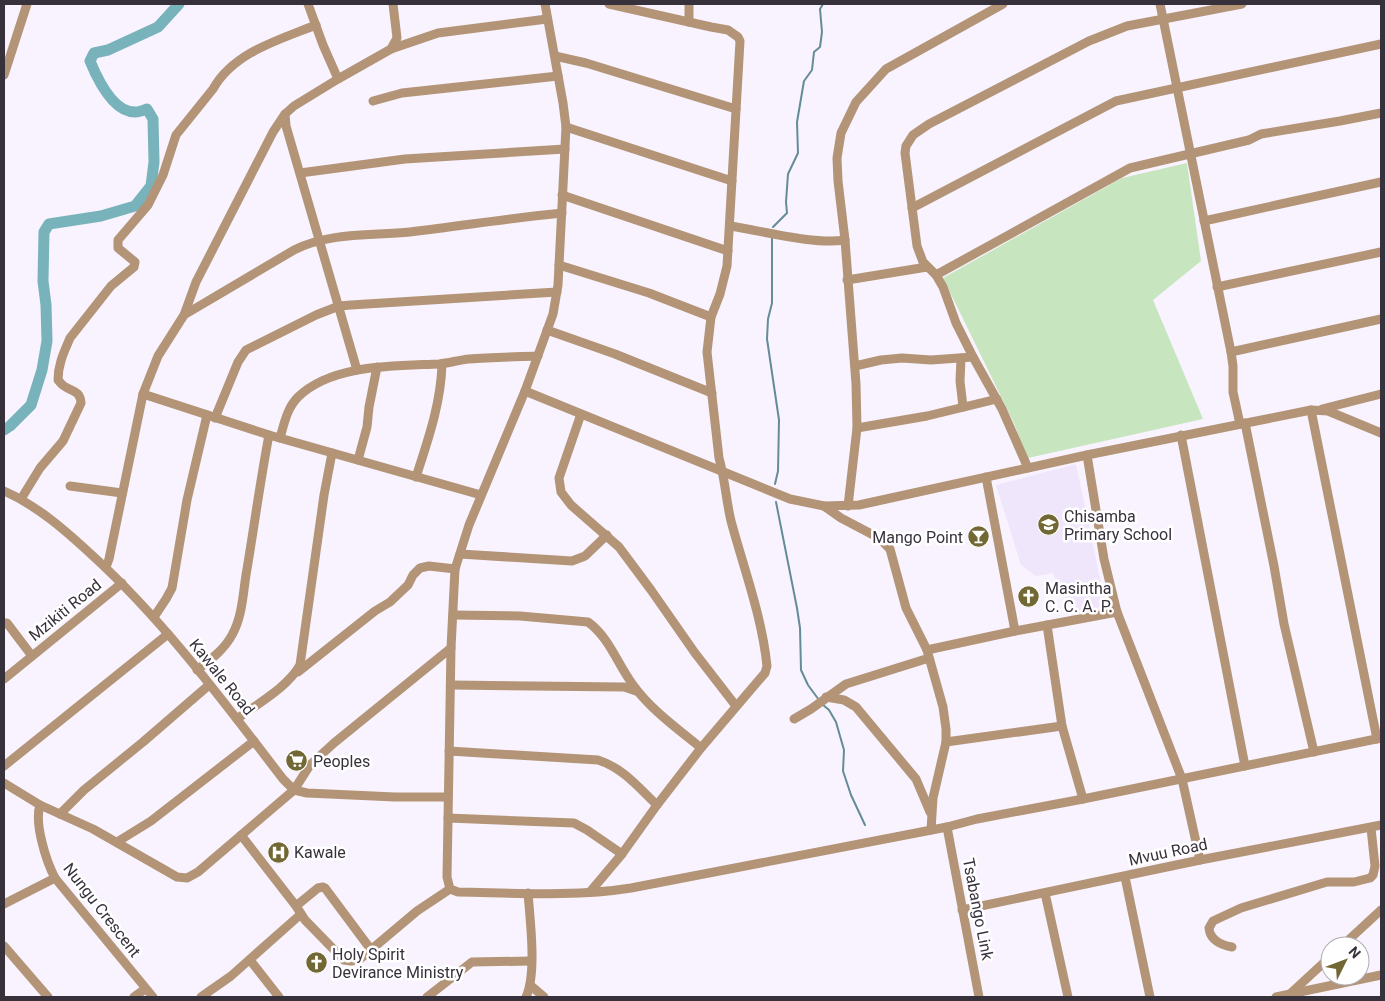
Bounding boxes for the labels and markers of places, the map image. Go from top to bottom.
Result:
place label: Chisamba Primary School [1064,507,1172,544]
school or university icon: Chisamba Primary School [1036,513,1060,537]
bar icon: Mango Point [967,525,991,549]
place label: Mango Point [872,528,963,547]
place label: Masintha C. C. A. P. [1045,579,1113,616]
church icon: Masintha C. C. A. P. [1017,585,1041,609]
supermarket icon: Peoples [285,749,309,773]
place label: Peoples [313,752,370,771]
hospital icon: Kawale [266,840,290,864]
place label: Kawale [294,843,346,862]
place label: Holy Spirit Devirance Ministry [332,945,464,982]
church icon: Holy Spirit Devirance Ministry [304,951,328,975]

